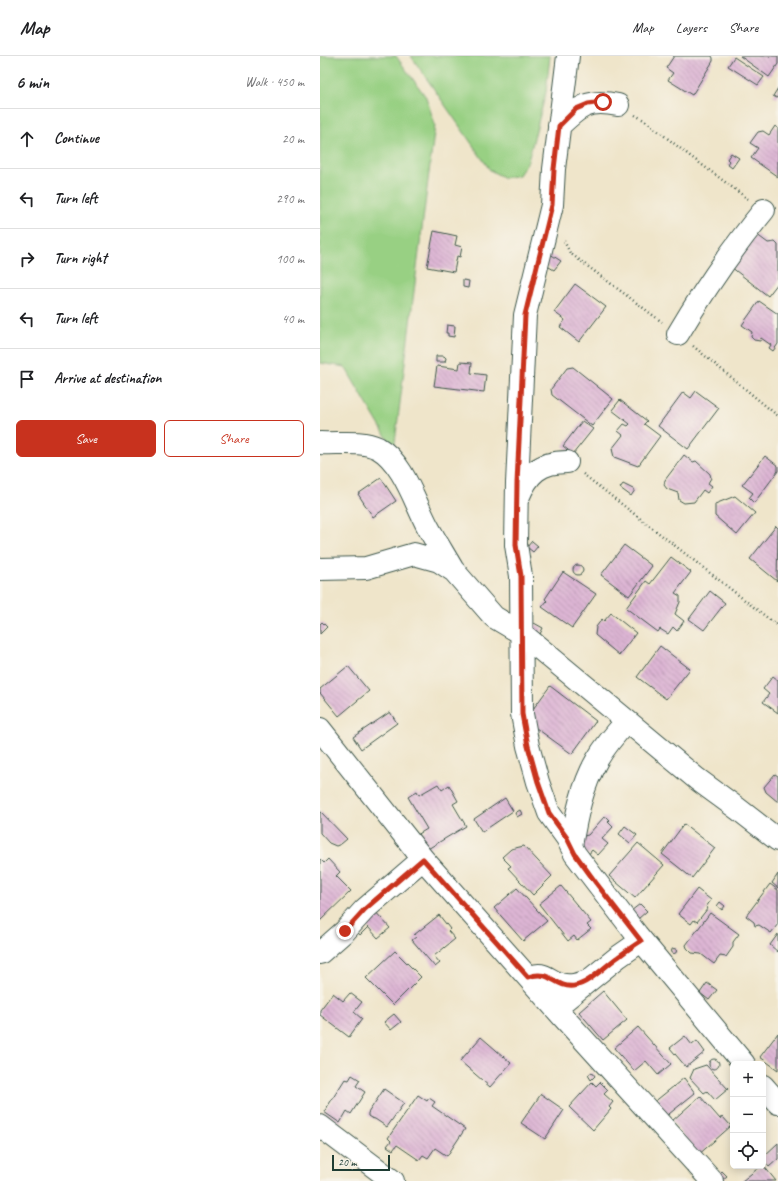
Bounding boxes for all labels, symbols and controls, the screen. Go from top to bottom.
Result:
text: Map [20,16,50,40]
text: Map [632,19,654,36]
text: Layers [676,19,707,36]
text: Share [729,19,758,36]
text: 6 min [16,72,49,93]
text: Walk · 450 m [245,74,304,90]
route start [594,93,612,111]
icon: ahead [16,128,38,150]
text: Continue [54,129,99,148]
text: 20 m [282,131,304,147]
icon: left [16,188,38,210]
text: Turn left [54,189,97,208]
text: 290 m [276,191,304,207]
icon: right [16,248,38,270]
text: Turn right [54,249,107,268]
text: 100 m [276,251,304,267]
icon: left [16,308,38,330]
text: Turn left [54,309,97,328]
text: 40 m [282,311,304,327]
icon: arrive [16,368,38,390]
text: Arrive at destination [54,369,161,388]
button: Save [16,420,156,457]
button: Share [164,420,304,457]
route end [336,922,354,940]
map controls [730,1061,766,1169]
button: + [730,1061,766,1097]
button: − [730,1097,766,1133]
button: locate [730,1133,766,1169]
scale bar [332,1153,390,1172]
text: 20 m [338,1155,357,1169]

